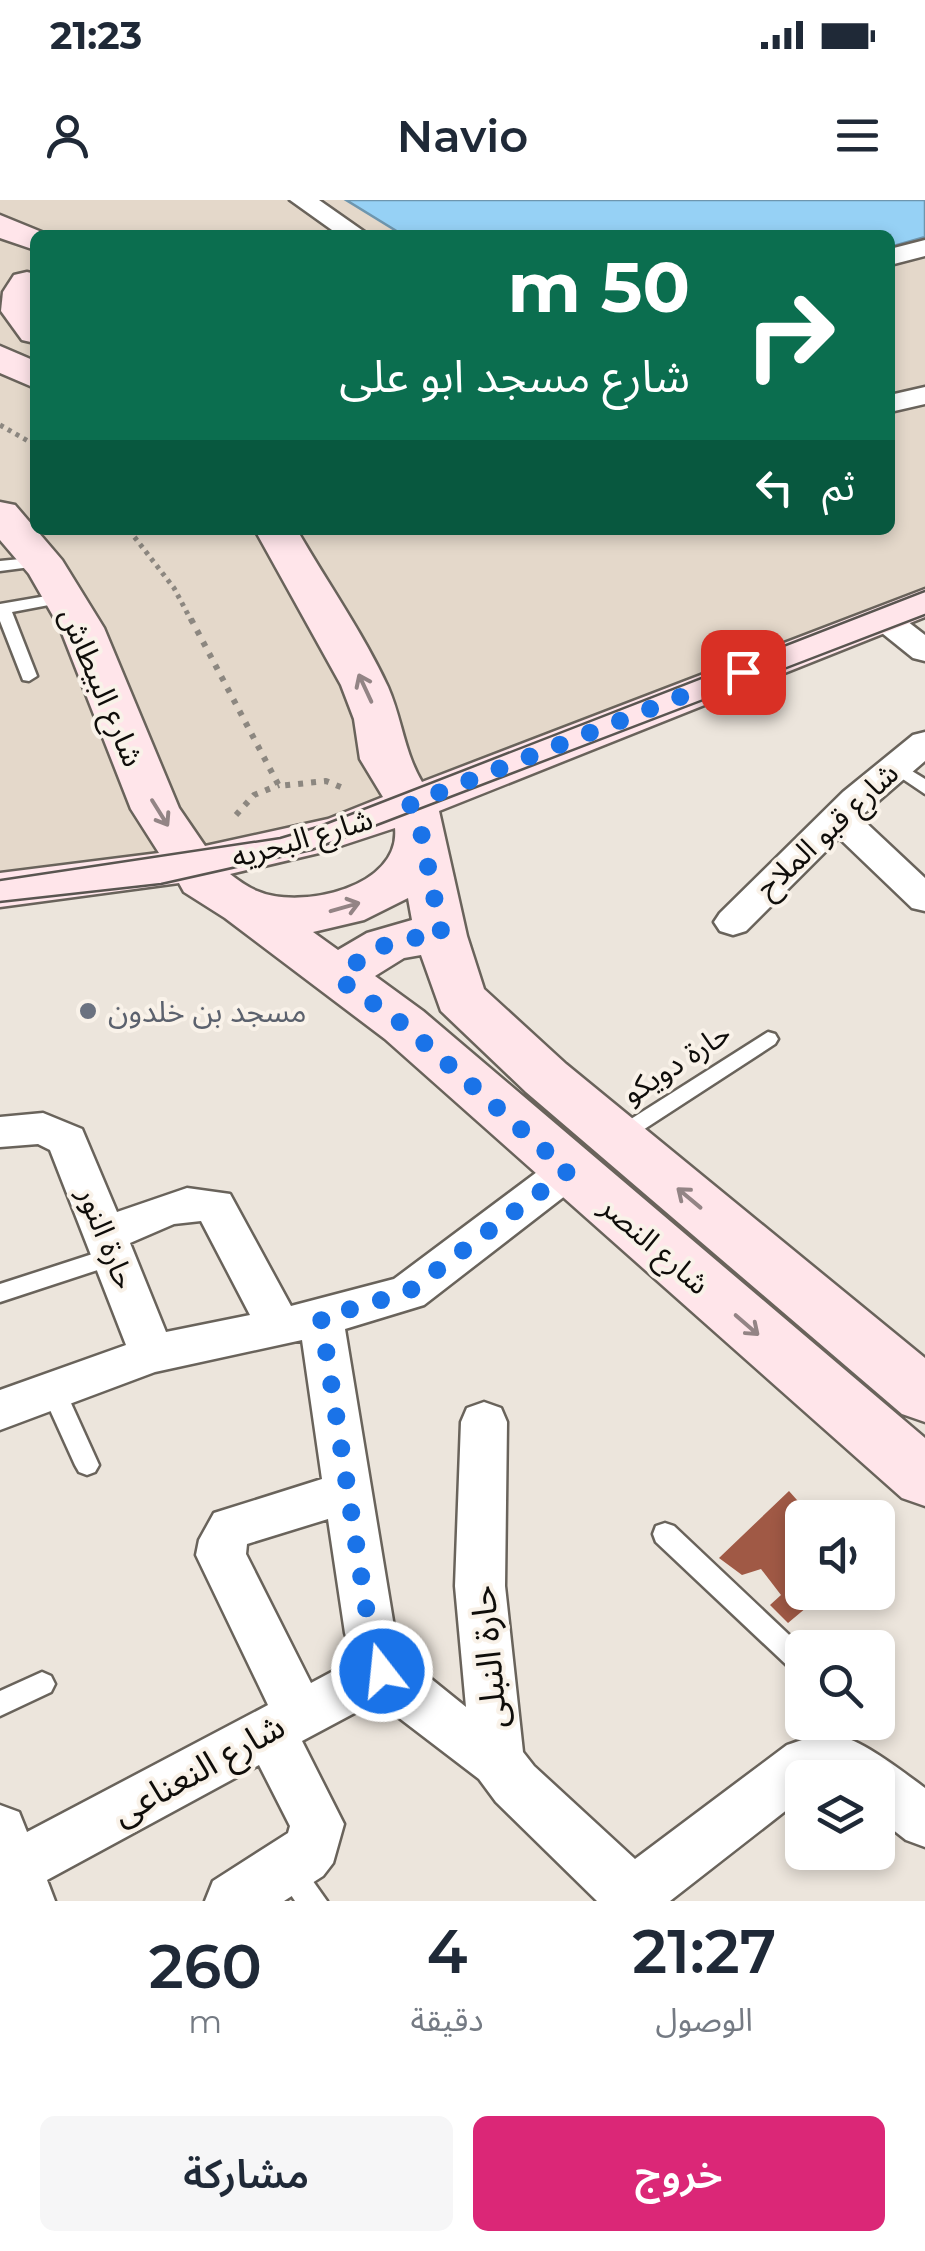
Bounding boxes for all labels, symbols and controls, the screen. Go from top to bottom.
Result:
text: 21:23 [50,12,142,59]
icon: person [40,108,95,163]
text: Navio [397,108,528,163]
icon: menu [830,108,885,163]
text: 50 m [508,244,690,330]
icon: right [725,270,855,400]
text: شارع مسجد ابو على [339,348,690,403]
icon: left [747,460,802,515]
text: ثم [822,463,855,510]
street label: شارع البيطاش [48,602,152,774]
pin [701,630,786,715]
icon: arrive [716,645,771,700]
one-way arrow [354,674,373,704]
street label: شارع قبو الملاح [748,755,909,908]
one-way arrow [150,798,170,827]
street label: شارع البحريه [227,800,378,880]
one-way arrow [328,896,360,915]
place label: مسجد بن خلدون [108,993,307,1030]
marker: مسجد بن خلدون [77,1000,99,1022]
street label: حارة دويكو [615,1014,737,1112]
street label: حارة النور [70,1181,144,1294]
street label: شارع النصر [590,1187,717,1305]
one-way arrow [677,1187,703,1209]
one-way arrow [734,1313,759,1336]
map controls [785,1500,895,1870]
button: sound [785,1500,895,1610]
street label: حارة النبلى [460,1584,516,1730]
position arrow [330,1619,434,1723]
button: search [785,1630,895,1740]
street label: شارع النعناعى [104,1704,294,1838]
button: layers [785,1760,895,1870]
text: 4 [427,1915,467,1988]
text: 21:27 [632,1915,776,1988]
text: 260 [149,1930,262,2003]
text: دقيقة [411,2000,484,2039]
text: الوصول [656,2000,753,2039]
text: m [188,2002,222,2041]
button: مشاركة [40,2116,453,2231]
button: خروج [473,2116,885,2231]

